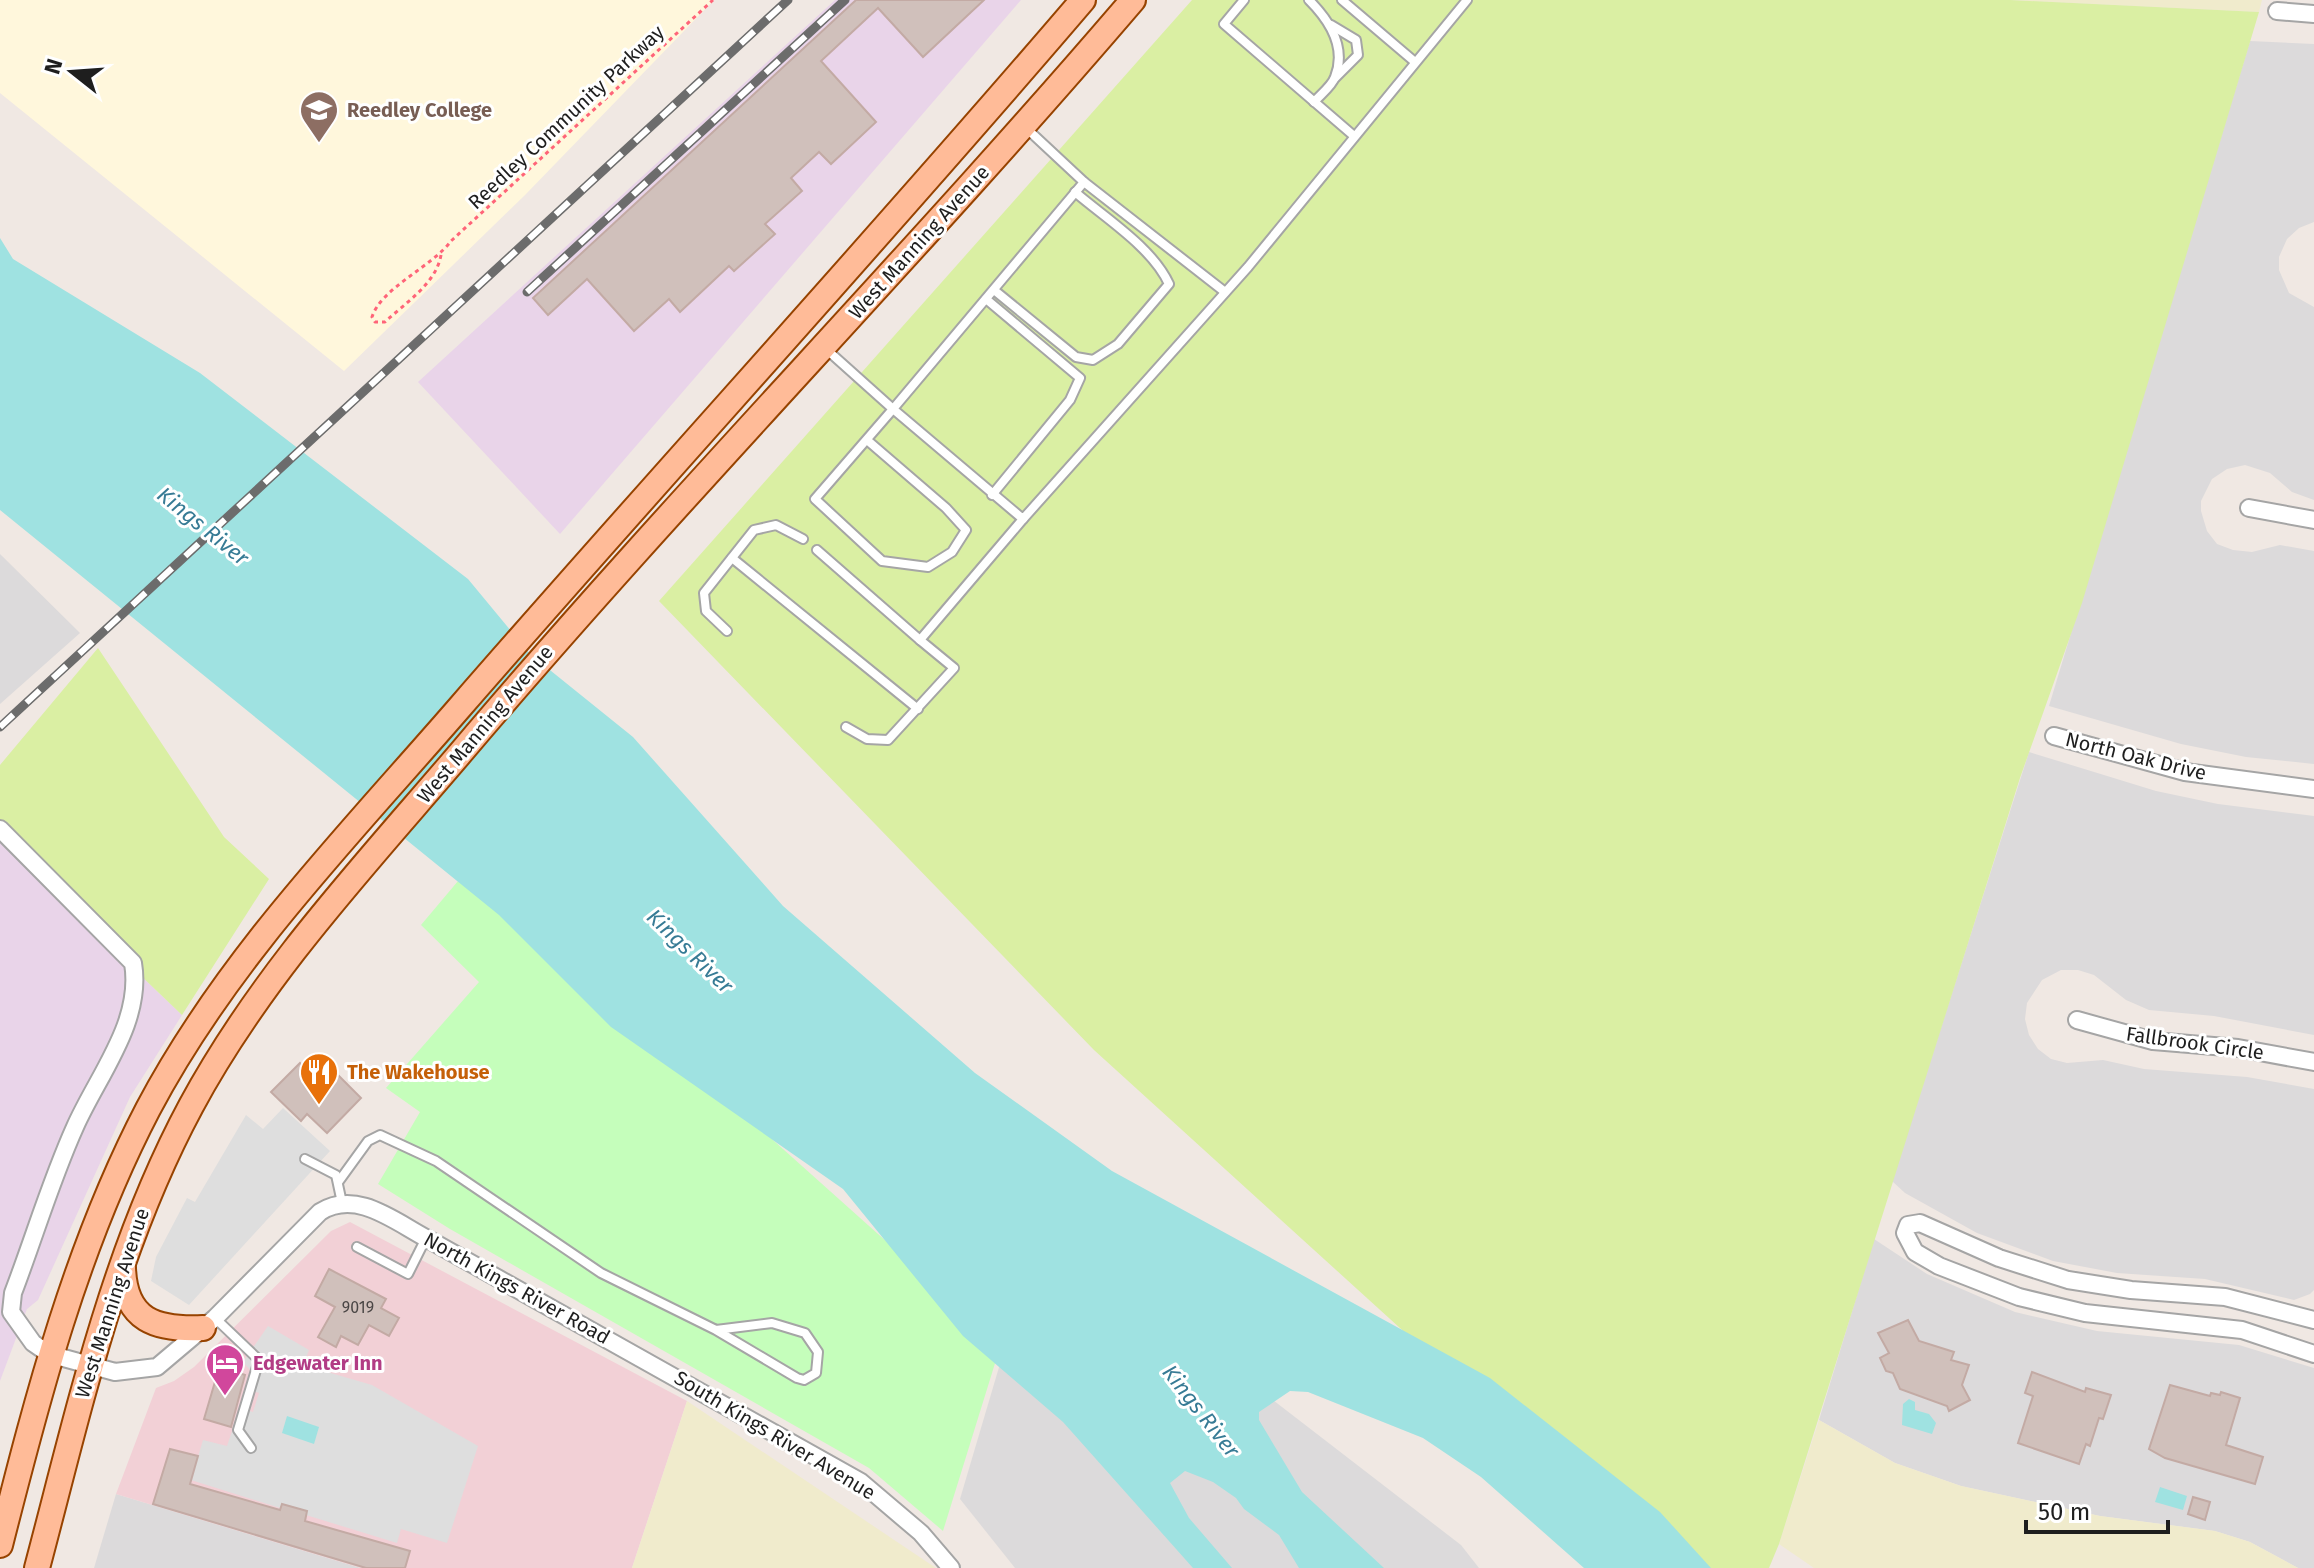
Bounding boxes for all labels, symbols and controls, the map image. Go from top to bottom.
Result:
street label: Reedley Community Parkway [463,20,669,214]
north arrow [32,32,112,112]
text: N [38,55,68,77]
school or university icon: Reedley College [298,89,340,144]
place label: Reedley College [347,98,492,122]
street label: West Manning Avenue [844,160,994,324]
water label: Kings River [152,481,255,571]
street label: West Manning Avenue [412,640,558,808]
street label: North Oak Drive [2063,727,2209,785]
water label: Kings River [641,903,739,999]
street label: Fallbrook Circle [2124,1021,2266,1065]
restaurant icon: The Wakehouse [298,1051,340,1106]
place label: The Wakehouse [347,1060,490,1084]
street label: West Manning Avenue [70,1205,154,1401]
street label: North Kings River Road [420,1227,614,1349]
house number: 9019 [342,1298,374,1317]
hotel icon: Edgewater Inn [204,1342,246,1397]
place label: Edgewater Inn [253,1351,383,1375]
water label: Kings River [1156,1359,1246,1463]
street label: South Kings River Avenue [670,1365,880,1505]
scale bar [2026,1484,2168,1534]
text: 50 m [2038,1498,2090,1526]

